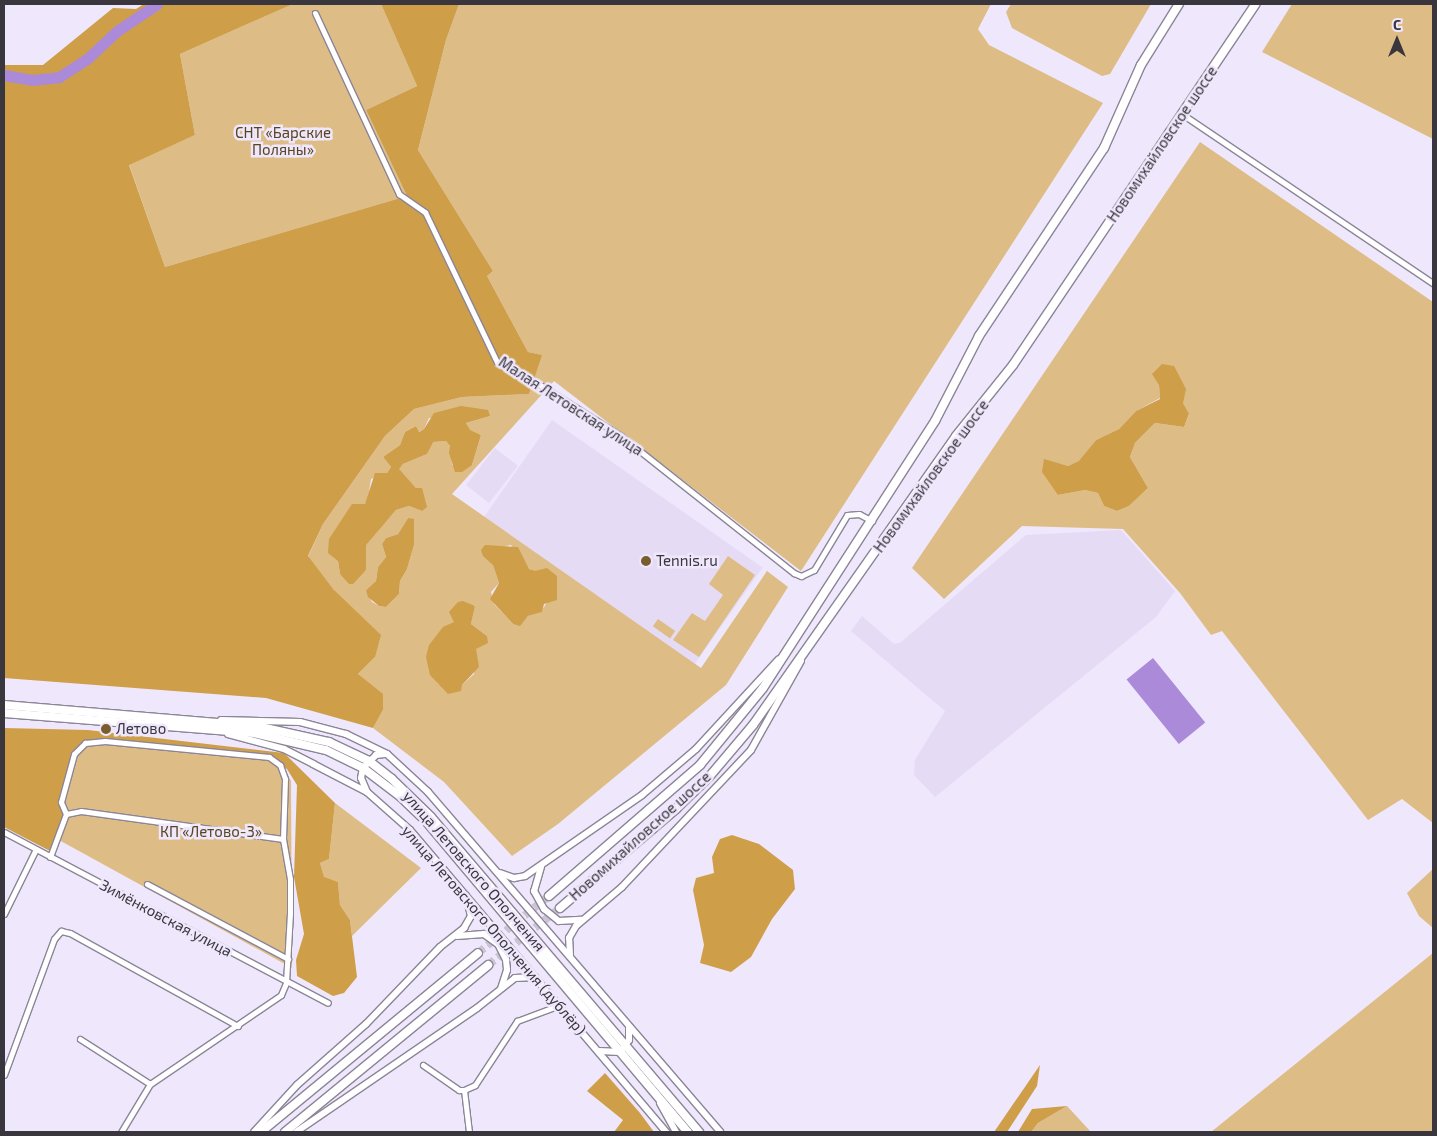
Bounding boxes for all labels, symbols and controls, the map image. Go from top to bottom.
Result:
north arrow [1372,15,1422,65]
text: С [1393,16,1401,33]
street label: Новомихайловское шоссе [1103,63,1221,225]
park label: СНТ «Барские Поляны» [235,123,331,158]
street label: Малая Летовская улица [495,353,647,459]
street label: Новомихайловское шоссе [870,396,992,556]
place label: Tennis.ru [656,552,718,570]
marker: Tennis.ru [640,555,652,567]
place label: Летово [116,720,166,738]
marker: Летово [100,723,112,735]
street label: Новомихайловское шоссе [565,768,715,904]
street label: улица Летовского Ополчения [399,787,549,955]
street label: улица Летовского Ополчения (дублёр) [398,822,590,1038]
park label: КП «Летово-3» [160,823,262,841]
street label: Зимёнковская улица [97,876,235,960]

